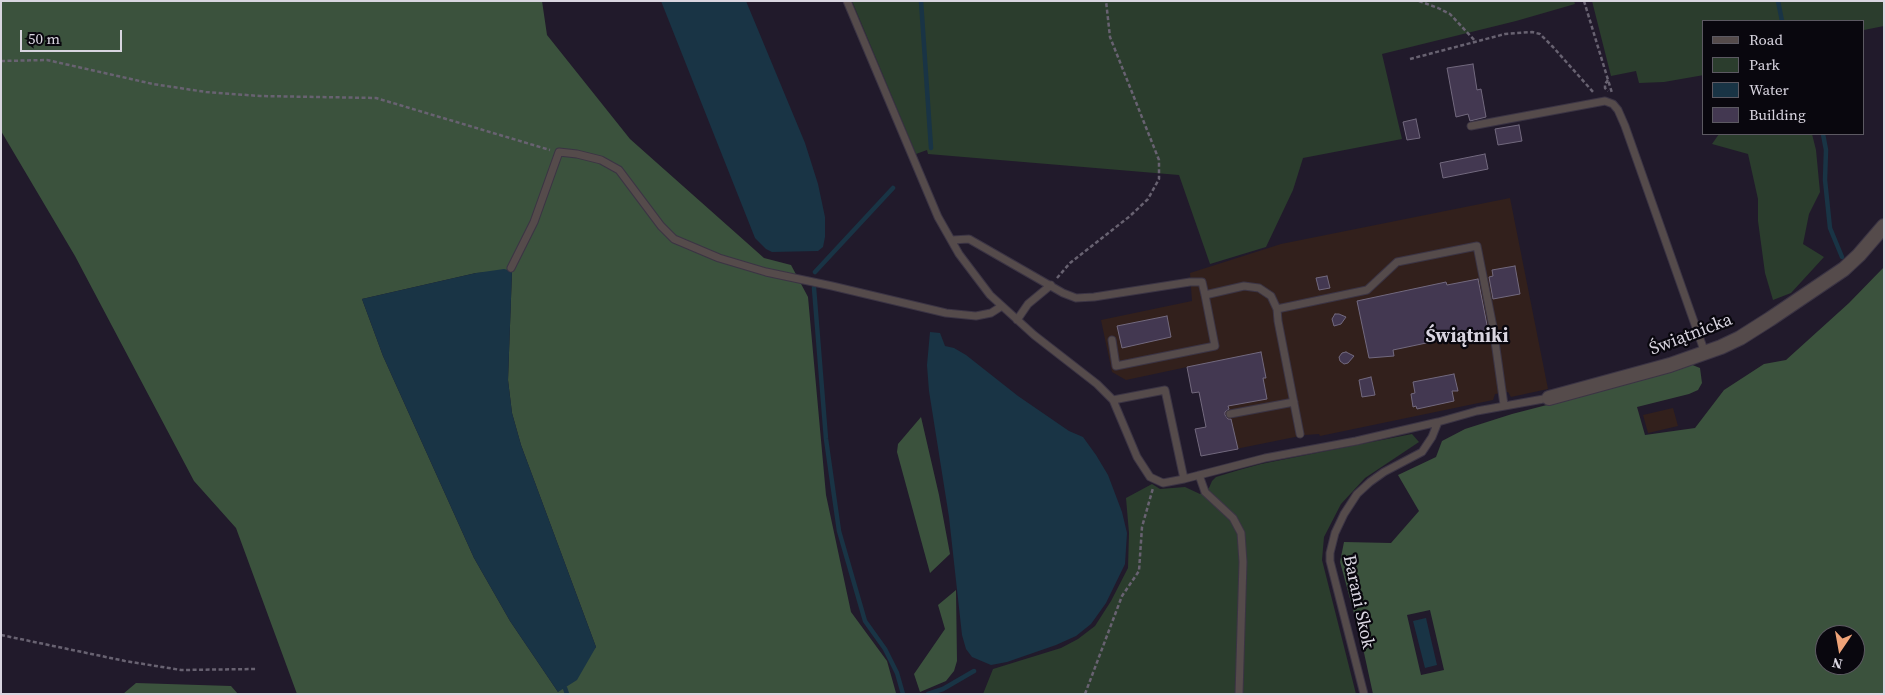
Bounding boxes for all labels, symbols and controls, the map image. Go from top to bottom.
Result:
scale bar [22,20,125,52]
legend [1702,20,1865,135]
text: 50 m [28,28,60,49]
text: Road [1749,29,1783,50]
text: Park [1749,54,1780,75]
text: Water [1749,79,1789,100]
text: Building [1749,104,1806,125]
street label: Świątnicka [1647,309,1735,361]
district label: Świątniki [1426,326,1508,348]
street label: Barani Skok [1338,553,1378,651]
north arrow [1815,625,1865,675]
text: N [1830,653,1844,675]

